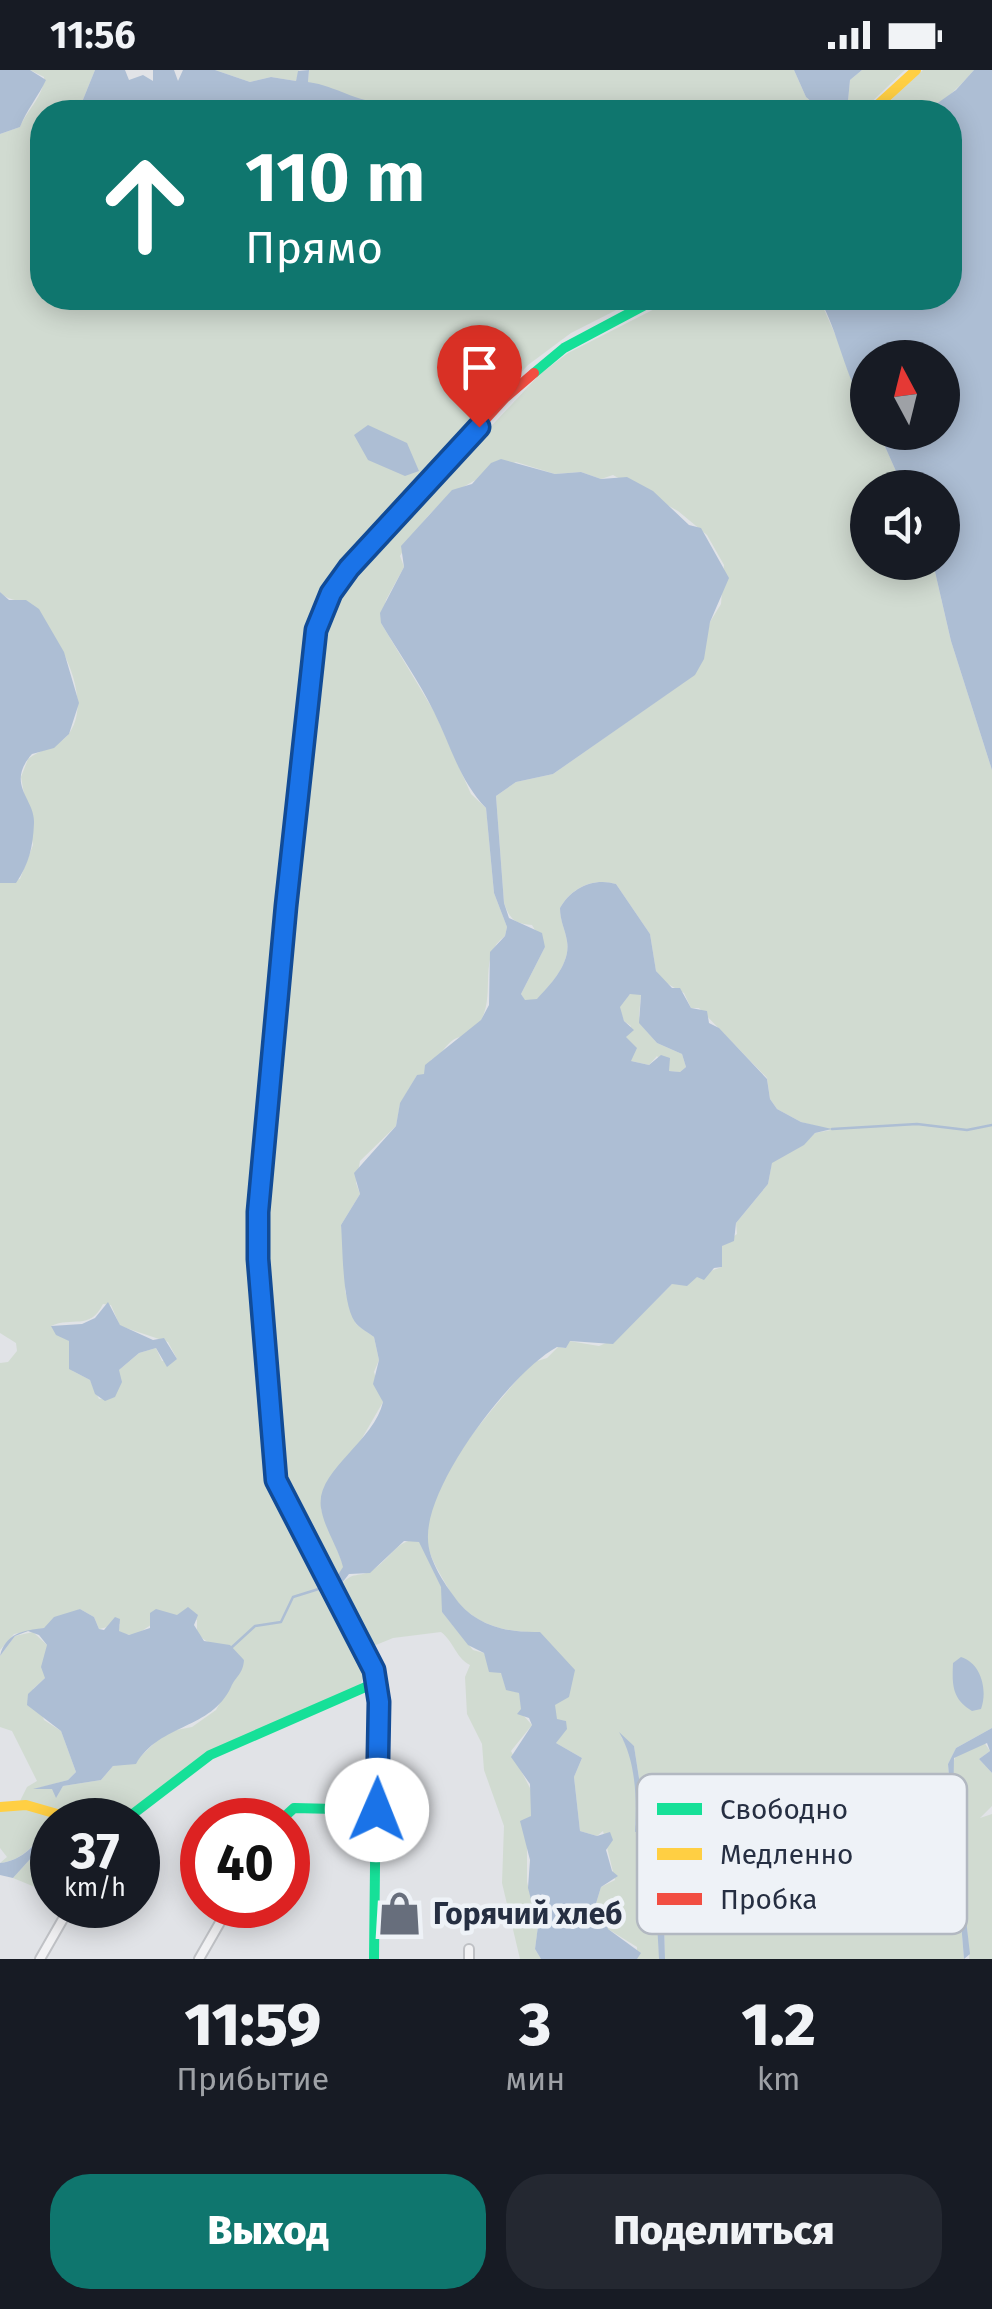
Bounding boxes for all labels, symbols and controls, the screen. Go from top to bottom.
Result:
text: 11:56 [50,12,136,58]
text: 110 m [245,136,425,220]
icon: ahead [80,140,210,270]
text: Прямо [245,221,383,275]
pin [437,325,522,428]
icon: arrive [452,340,507,395]
north arrow [850,340,960,450]
map controls [850,340,960,580]
button: sound [850,470,960,580]
position arrow [325,1758,429,1862]
legend [637,1774,967,1934]
text: Свободно [720,1793,848,1826]
speed limit sign: 40 [180,1798,310,1928]
text: 37 [70,1821,120,1881]
text: Медленно [720,1838,853,1871]
text: km/h [64,1873,126,1903]
text: Пробка [720,1883,817,1916]
shop icon: Горячий хлеб [376,1890,424,1938]
place label: Горячий хлеб [433,1896,622,1932]
text: 11:59 [184,1989,321,2061]
text: 3 [520,1989,551,2061]
text: 1.2 [742,1989,816,2061]
text: Прибытие [176,2060,329,2098]
text: мин [506,2060,565,2098]
text: km [757,2060,800,2098]
button: Выход [50,2174,486,2289]
button: Поделиться [506,2174,942,2289]

